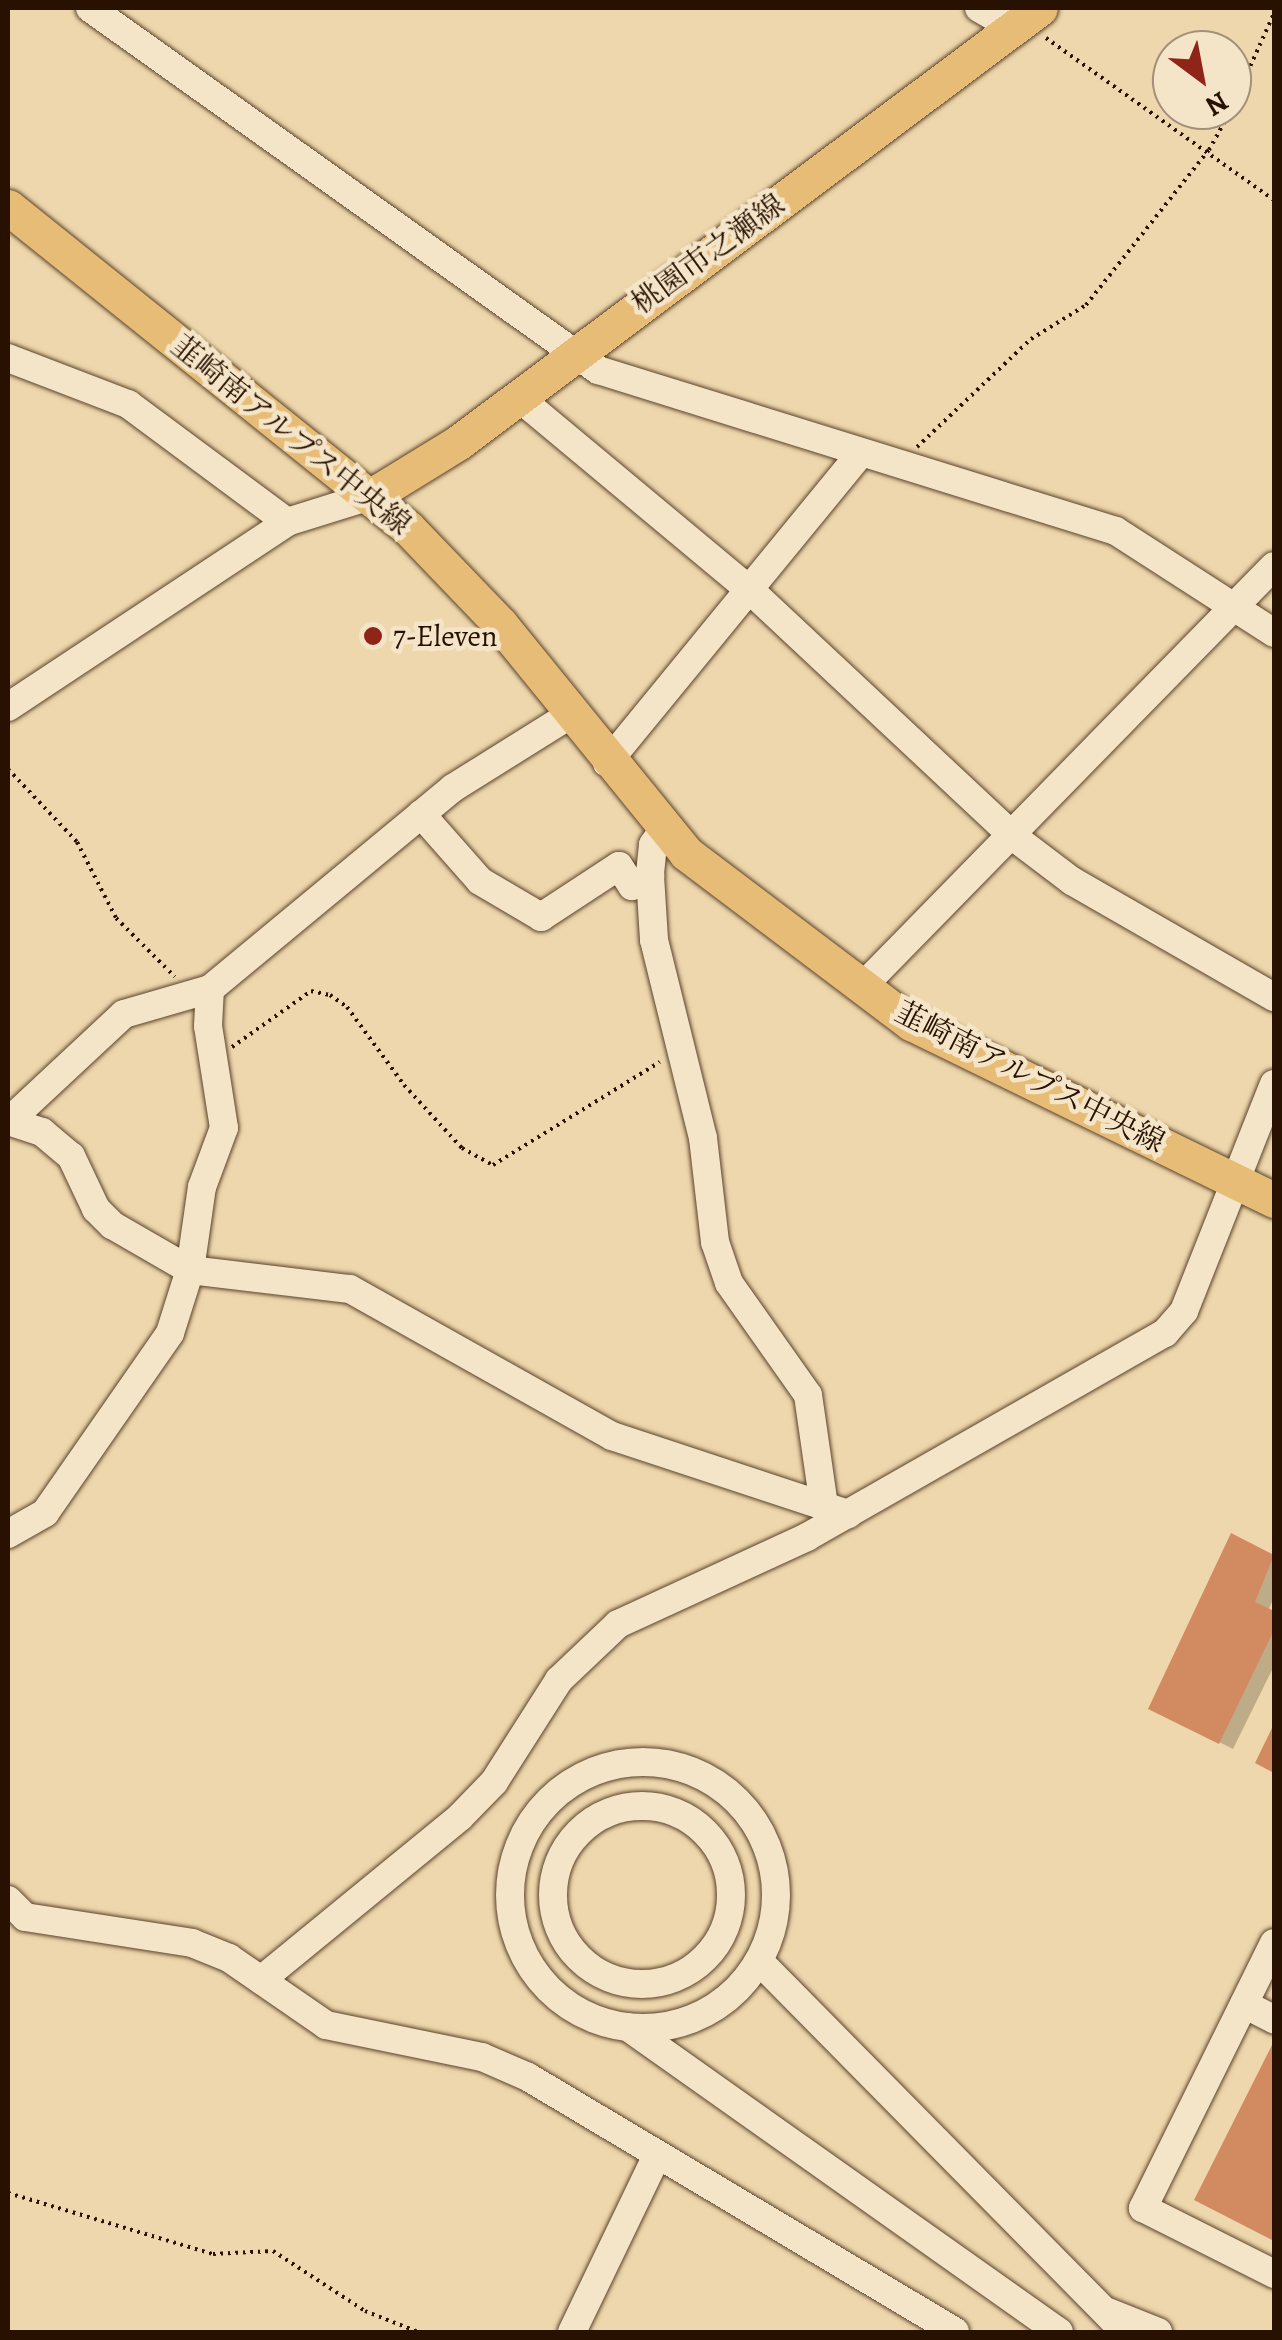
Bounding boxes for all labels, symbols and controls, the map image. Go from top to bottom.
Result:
north arrow [1152,30,1252,130]
text: N [1198,82,1236,125]
street label: 桃園市之瀬線 [625,187,791,321]
street label: 韮崎南アルプス中央線 [163,327,419,543]
place label: 7-Eleven [393,618,497,654]
marker: 7-Eleven [362,625,384,647]
street label: 韮崎南アルプス中央線 [888,993,1172,1161]

